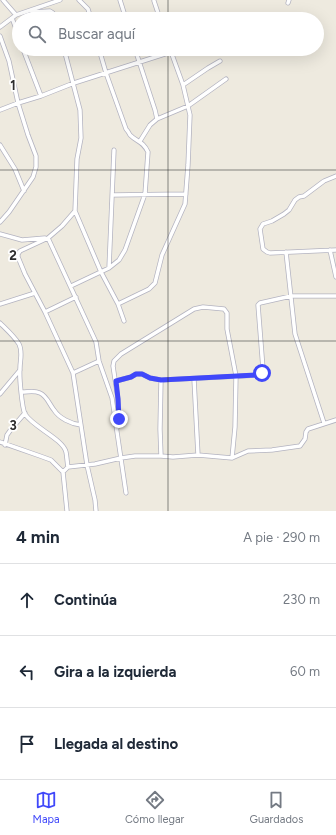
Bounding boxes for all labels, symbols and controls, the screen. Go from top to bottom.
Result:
search box [12,12,324,56]
icon: search [26,23,48,45]
text: Buscar aquí [58,25,135,43]
text: 1 [10,78,16,93]
text: 2 [9,248,17,263]
route start [253,364,271,382]
route end [110,410,128,428]
text: 3 [9,418,17,433]
text: 4 min [16,527,60,547]
text: A pie · 290 m [243,530,320,545]
icon: ahead [16,589,38,611]
text: Continúa [54,591,117,609]
text: 230 m [283,592,320,607]
icon: left [16,661,38,683]
text: Gira a la izquierda [54,663,176,681]
text: 60 m [290,664,320,679]
icon: arrive [16,733,38,755]
text: Llegada al destino [54,735,178,753]
tab: Mapa [33,789,60,826]
tab: Cómo llegar [125,789,184,826]
tab: Guardados [250,789,303,826]

